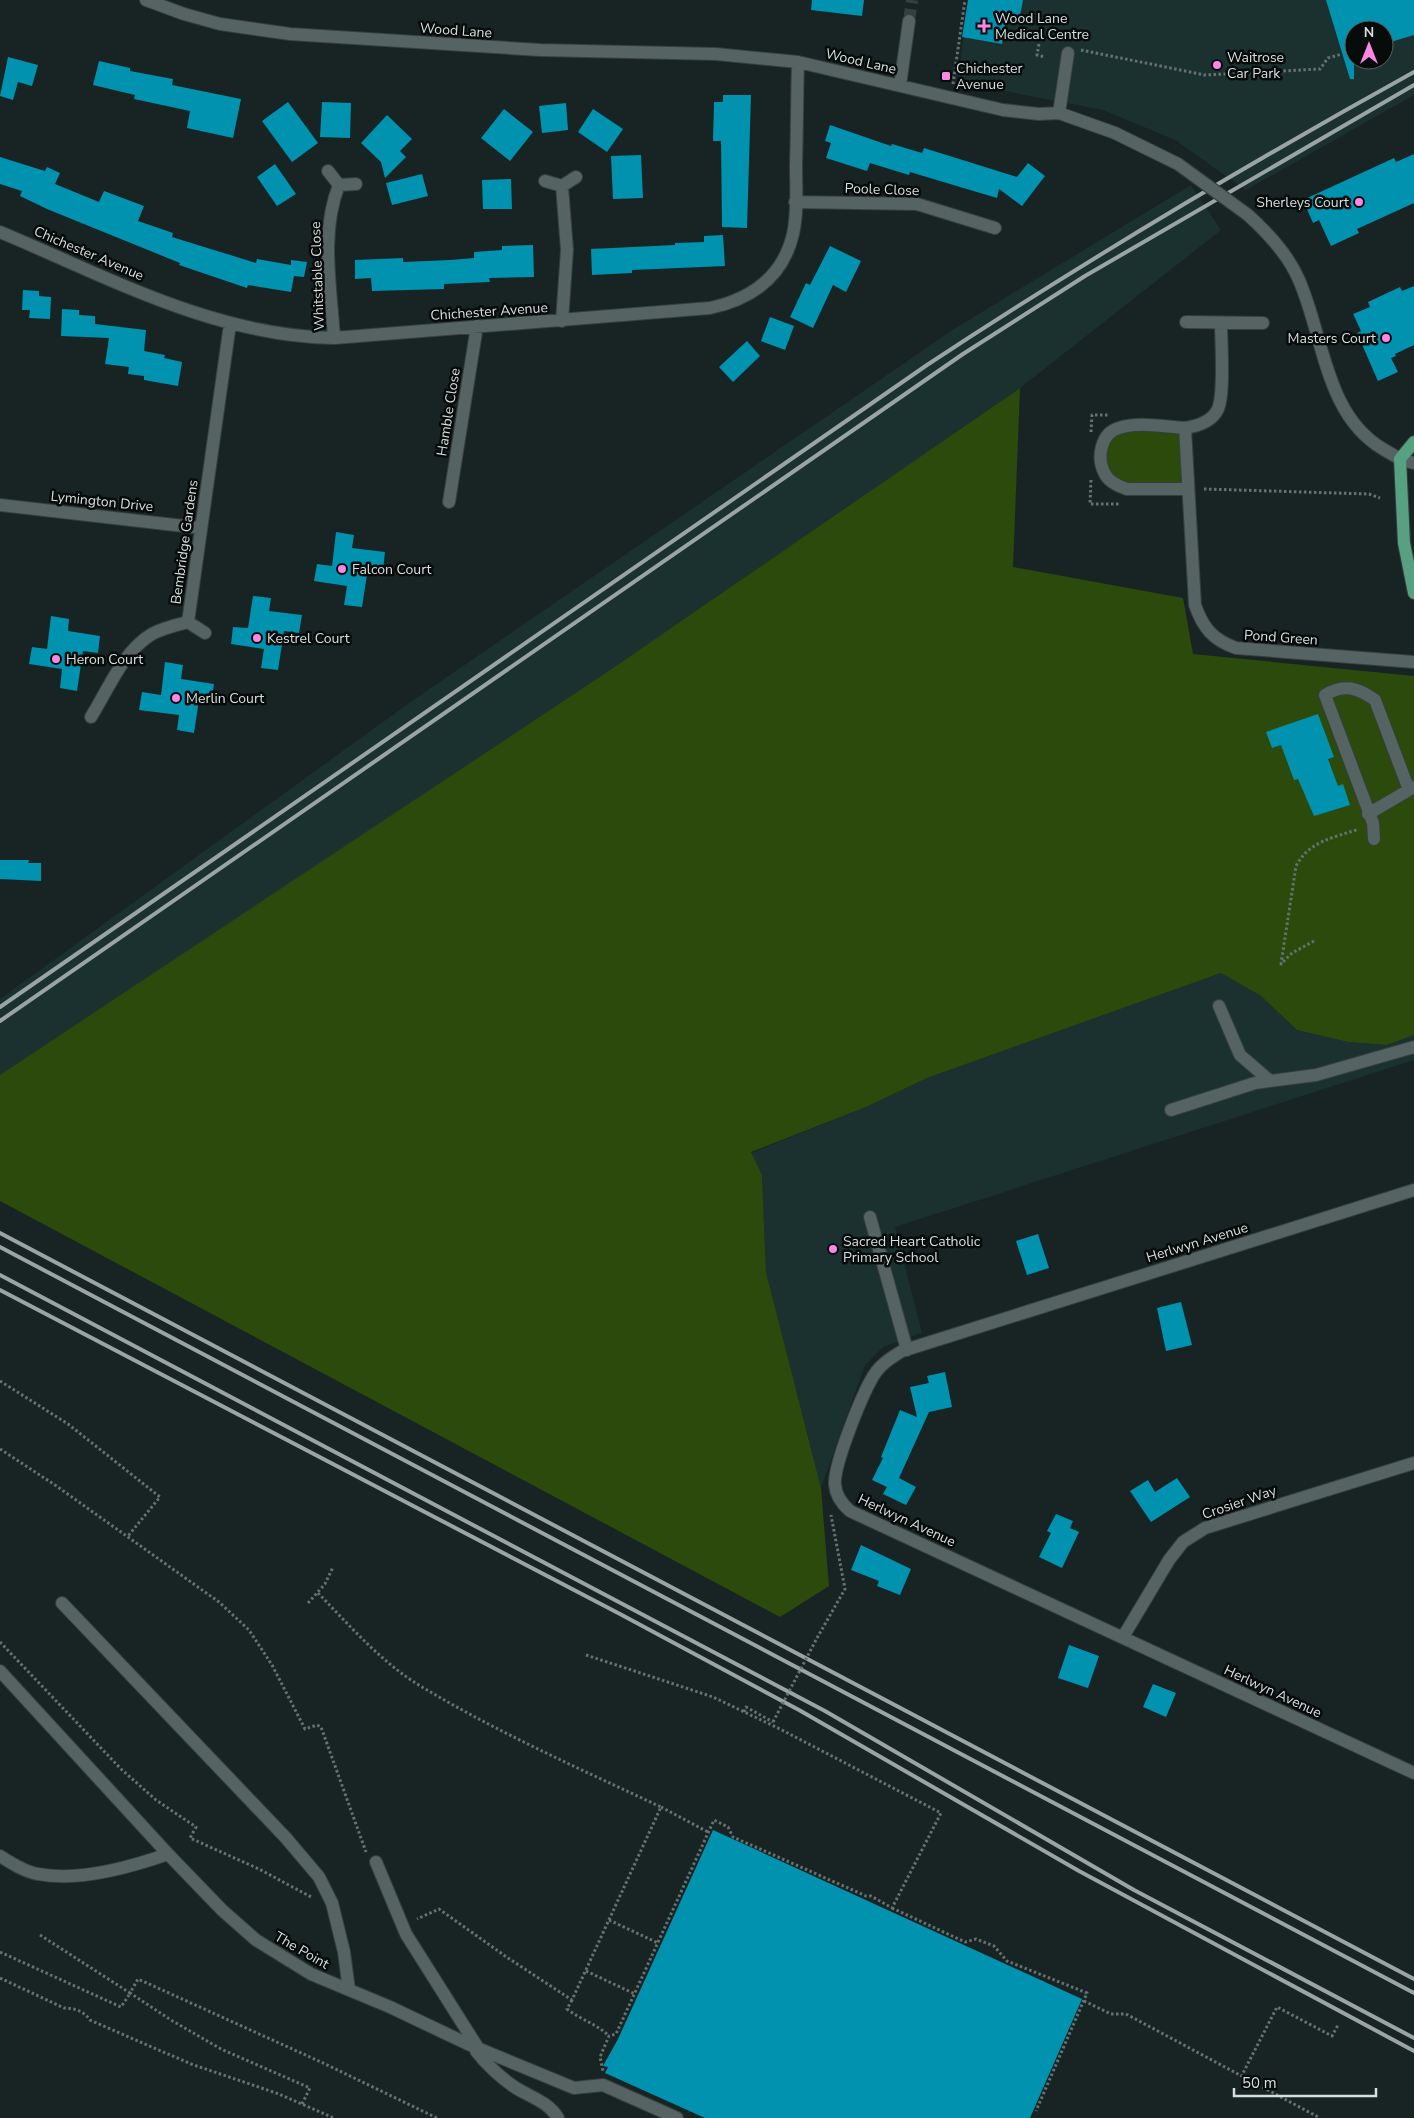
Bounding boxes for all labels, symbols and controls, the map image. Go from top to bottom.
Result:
place label: Wood Lane Medical Centre [995,9,1089,44]
street label: Wood Lane [419,18,493,42]
marker: Wood Lane Medical Centre [977,19,991,33]
north arrow [1344,20,1394,70]
text: N [1364,23,1374,42]
street label: Wood Lane [824,44,898,79]
place label: Waitrose Car Park [1227,48,1284,83]
place label: Chichester Avenue [956,59,1022,94]
marker: Waitrose Car Park [1211,59,1223,71]
marker: Chichester Avenue [940,70,952,82]
street label: Poole Close [844,179,920,200]
place label: Sherleys Court [1256,193,1349,212]
marker: Sherleys Court [1353,196,1365,208]
street label: Whitstable Close [306,221,329,331]
street label: Chichester Avenue [31,222,147,285]
street label: Chichester Avenue [430,298,548,325]
place label: Masters Court [1288,329,1376,348]
marker: Masters Court [1380,332,1392,344]
street label: Hamble Close [432,367,465,457]
street label: Bembridge Gardens [166,478,203,606]
street label: Lymington Drive [50,487,154,516]
place label: Falcon Court [352,560,432,579]
marker: Falcon Court [336,563,348,575]
street label: Pond Green [1243,625,1319,650]
place label: Kestrel Court [267,629,350,648]
marker: Kestrel Court [251,632,263,644]
place label: Heron Court [66,650,143,669]
marker: Heron Court [50,653,62,665]
place label: Merlin Court [186,689,264,708]
marker: Merlin Court [170,692,182,704]
street label: Herlwyn Avenue [1144,1218,1250,1267]
place label: Sacred Heart Catholic Primary School [843,1232,981,1267]
marker: Sacred Heart Catholic Primary School [827,1243,839,1255]
street label: Crosier Way [1200,1481,1280,1524]
street label: Herlwyn Avenue [855,1490,959,1551]
street label: Herlwyn Avenue [1221,1661,1325,1722]
street label: The Point [271,1927,333,1974]
scale bar [1234,2066,1376,2098]
text: 50 m [1242,2073,1277,2093]

